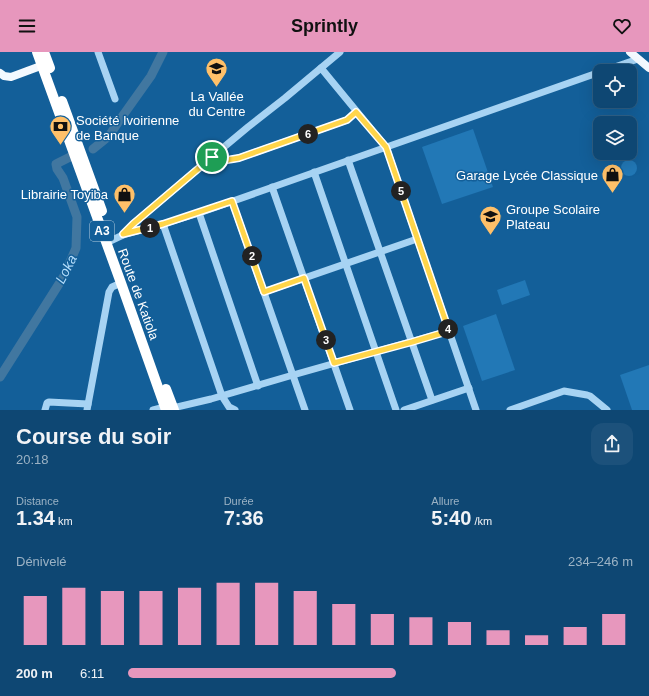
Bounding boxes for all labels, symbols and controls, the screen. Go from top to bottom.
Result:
icon: menu [16,15,38,37]
icon: heart [611,15,633,37]
text: Sprintly [291,16,358,36]
school or university icon: La Vallée du Centre [204,55,230,88]
map controls [593,64,637,160]
button: locate [593,64,637,108]
place label: La Vallée du Centre [188,89,246,119]
place label: Société Ivoirienne de Banque [76,113,179,143]
bank icon: Société Ivoirienne de Banque [47,114,73,147]
button: layers [593,116,637,160]
pin: 6 [298,124,318,144]
text: 6 [305,128,311,140]
pin [195,140,229,174]
icon: arrive [201,146,223,168]
shop icon: Garage Lycée Classique [600,162,626,195]
place label: Garage Lycée Classique [456,168,598,183]
shop icon: Librairie Toyiba [111,181,137,214]
pin: 5 [391,181,411,201]
text: 5 [398,185,404,197]
place label: Librairie Toyiba [21,187,109,202]
place label: Groupe Scolaire Plateau [506,202,600,232]
school or university icon: Groupe Scolaire Plateau [477,203,503,236]
pin: 1 [140,218,160,238]
road number: A3 [90,221,114,241]
text: 1 [147,222,153,234]
street label: Route de Katiola [115,246,162,343]
pin: 2 [242,246,262,266]
text: 2 [249,250,255,262]
water label: Loka [52,252,80,286]
pin: 4 [438,319,458,339]
text: 4 [445,323,451,335]
pin: 3 [316,330,336,350]
text: 3 [323,334,329,346]
button: share [591,423,633,465]
text: Course du soir [16,424,171,449]
text: 20:18 [16,452,49,467]
text: Distance [16,495,59,507]
text: Durée [224,495,254,507]
text: Allure [431,495,459,507]
text: 1.34 [16,507,55,529]
text: 7:36 [224,507,264,529]
text: 5:40 [431,507,471,529]
text: km [55,515,73,527]
text: /km [471,515,492,527]
text: Dénivelé [16,554,67,569]
text: 234–246 m [568,554,633,569]
text: 200 m [16,666,53,681]
text: 6:11 [80,666,104,681]

